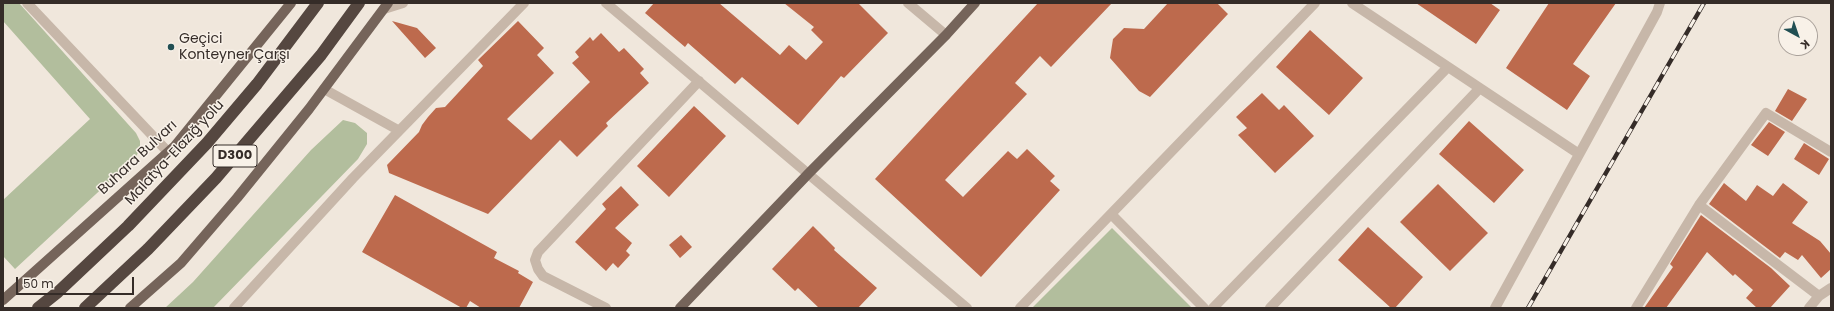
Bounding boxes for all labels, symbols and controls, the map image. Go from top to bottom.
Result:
north arrow [1778,16,1818,56]
place label: Geçici Konteyner Çarşı [179,31,290,64]
text: K [1797,36,1813,53]
marker: Geçici Konteyner Çarşı [166,42,176,52]
street label: Malatya-Elazığ yolu [122,97,228,209]
street label: Buhara Bulvarı [95,117,181,199]
road number: D300 [213,145,257,167]
scale bar [18,269,136,295]
text: 50 m [23,275,54,292]

